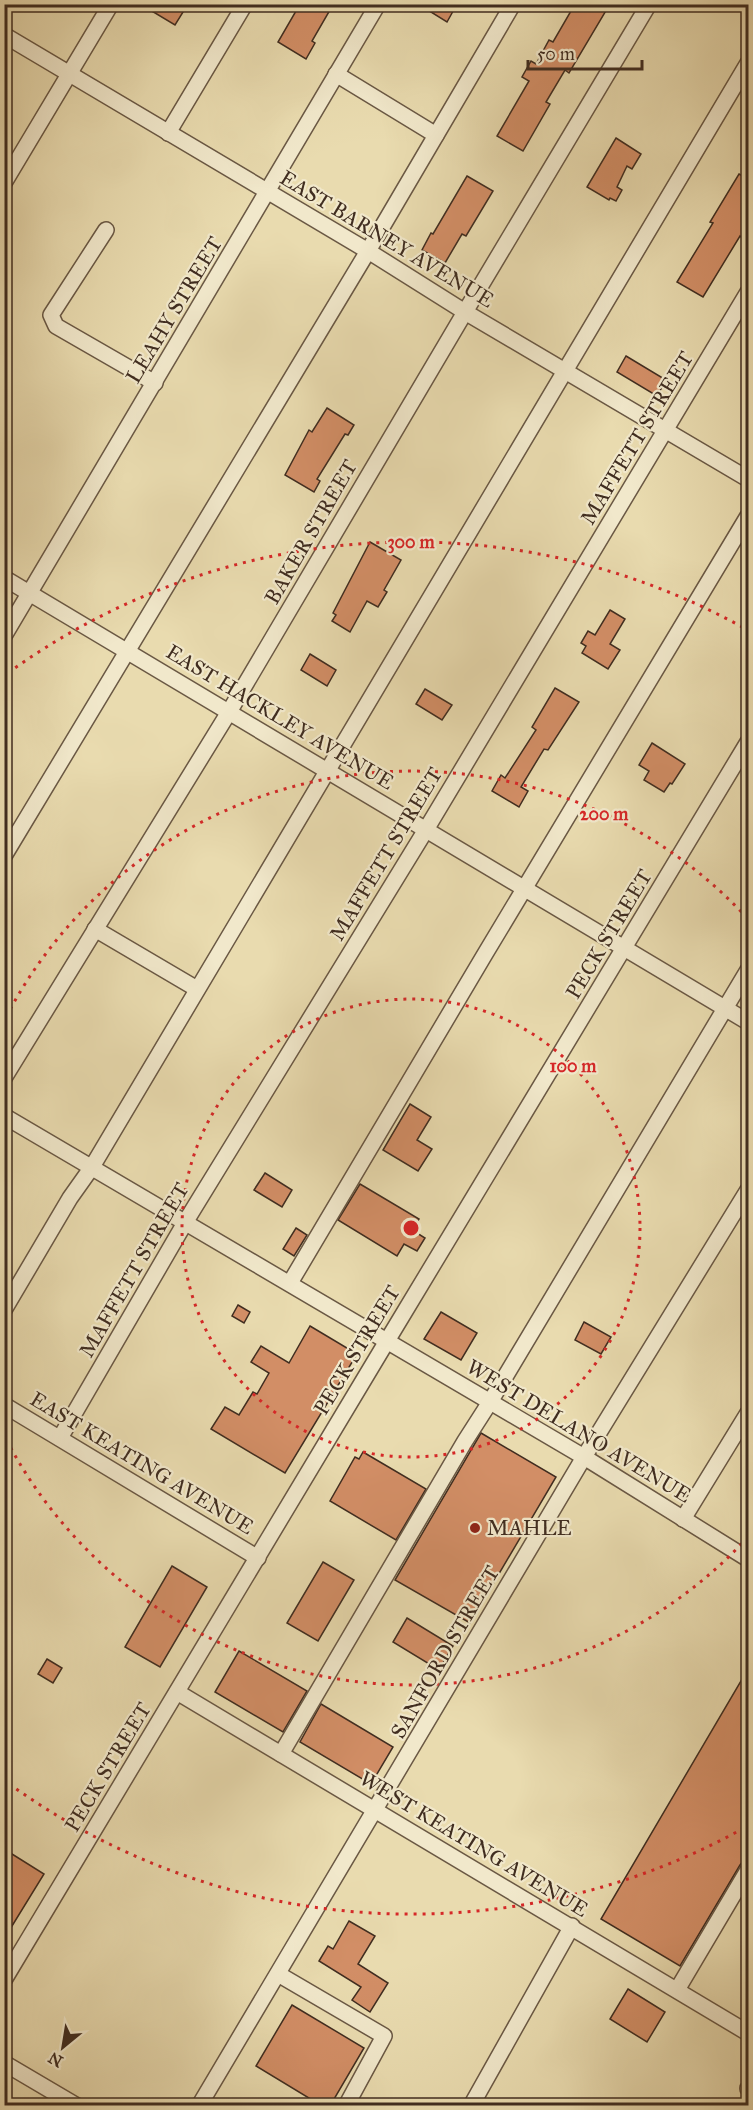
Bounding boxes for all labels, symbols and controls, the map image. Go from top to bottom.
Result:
scale bar [528,33,642,71]
text: 50 m [537,43,575,65]
street label: EAST BARNEY AVENUE [275,165,499,313]
street label: LEAHY STREET [120,232,228,388]
street label: MAFFETT STREET [575,347,699,529]
street label: BAKER STREET [259,455,363,609]
text: 300 m [387,531,435,554]
street label: EAST HACKLEY AVENUE [161,639,399,795]
street label: MAFFETT STREET [324,763,448,945]
text: 200 m [580,803,629,825]
street label: PECK STREET [560,865,658,1003]
text: 100 m [550,1055,597,1077]
street label: MAFFETT STREET [73,1178,195,1362]
centre of rings [401,1218,421,1238]
street label: PECK STREET [308,1281,406,1419]
street label: WEST DELANO AVENUE [462,1354,696,1508]
street label: EAST KEATING AVENUE [26,1386,258,1540]
place label: MAHLE [487,1515,572,1541]
marker: MAHLE [468,1521,482,1535]
street label: SANFORD STREET [385,1561,505,1743]
street label: PECK STREET [59,1698,157,1836]
street label: WEST KEATING AVENUE [355,1765,593,1923]
north arrow [33,2017,93,2077]
text: N [45,2048,66,2071]

